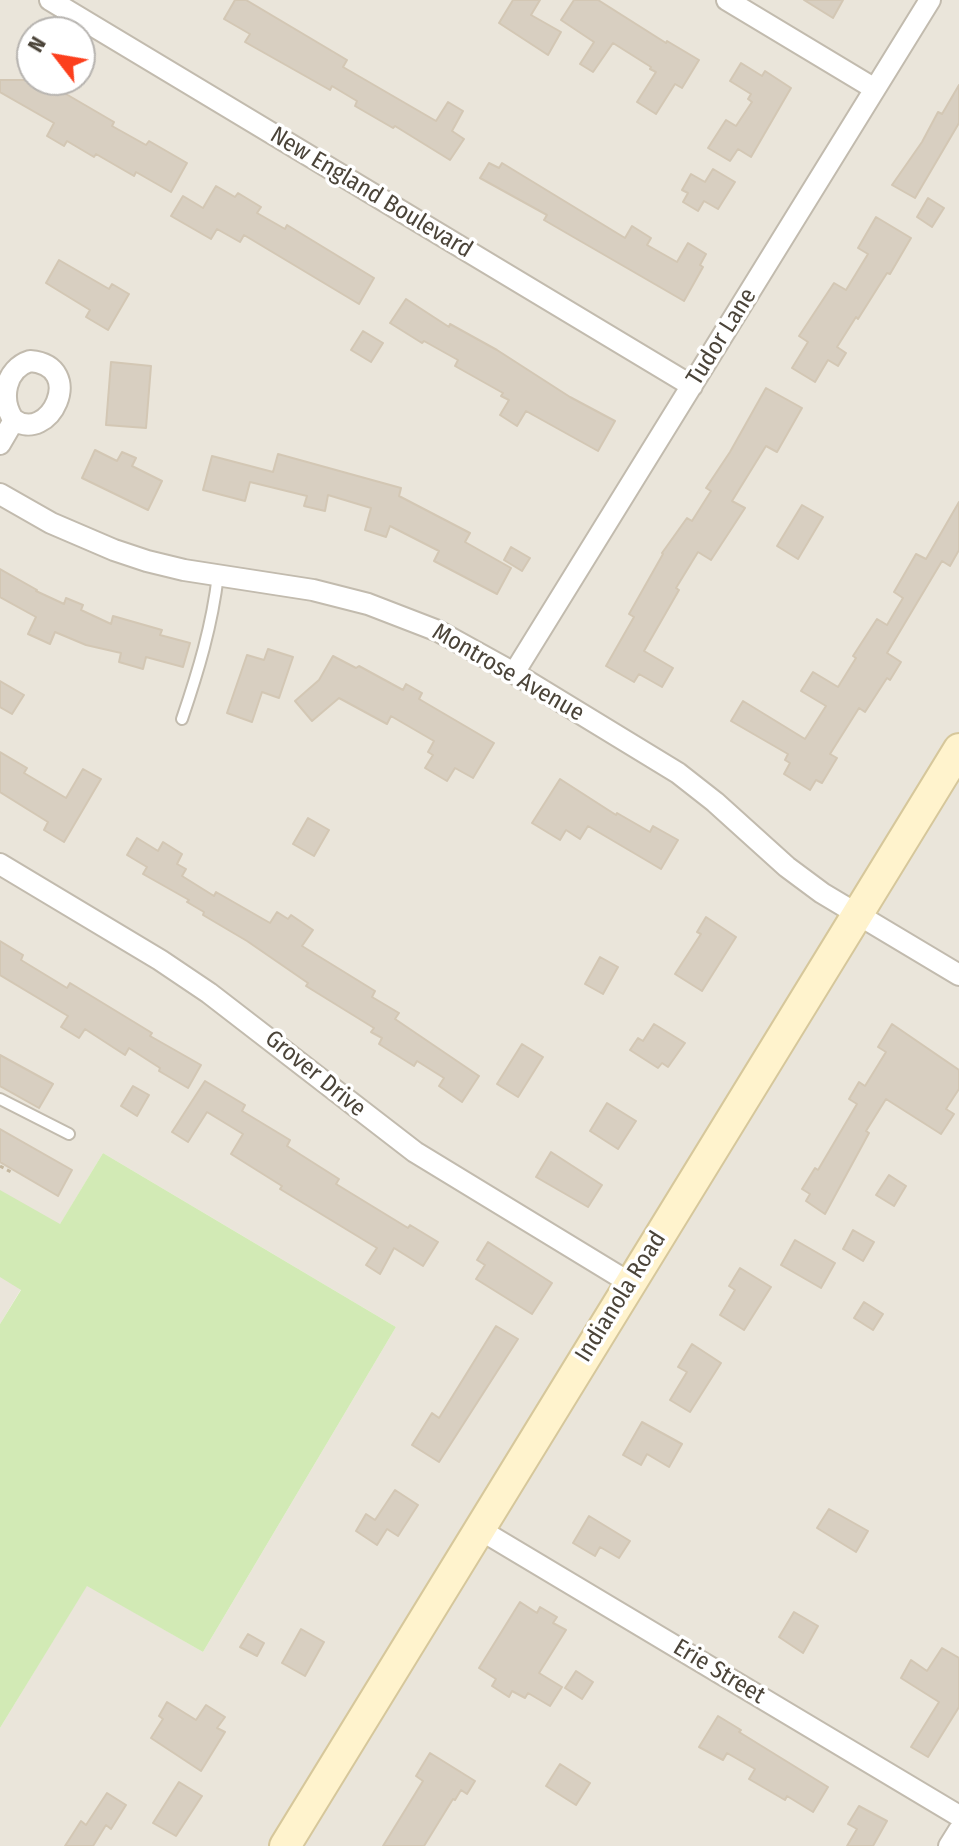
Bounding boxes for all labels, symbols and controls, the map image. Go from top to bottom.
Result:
north arrow [16,16,96,96]
text: N [22,32,52,57]
street label: New England Boulevard [265,121,477,265]
street label: Tudor Lane [681,283,763,391]
street label: Montrose Avenue [427,618,589,728]
street label: Grover Drive [259,1025,371,1123]
street label: Indianola Road [570,1227,672,1367]
street label: Erie Street [668,1633,770,1711]

